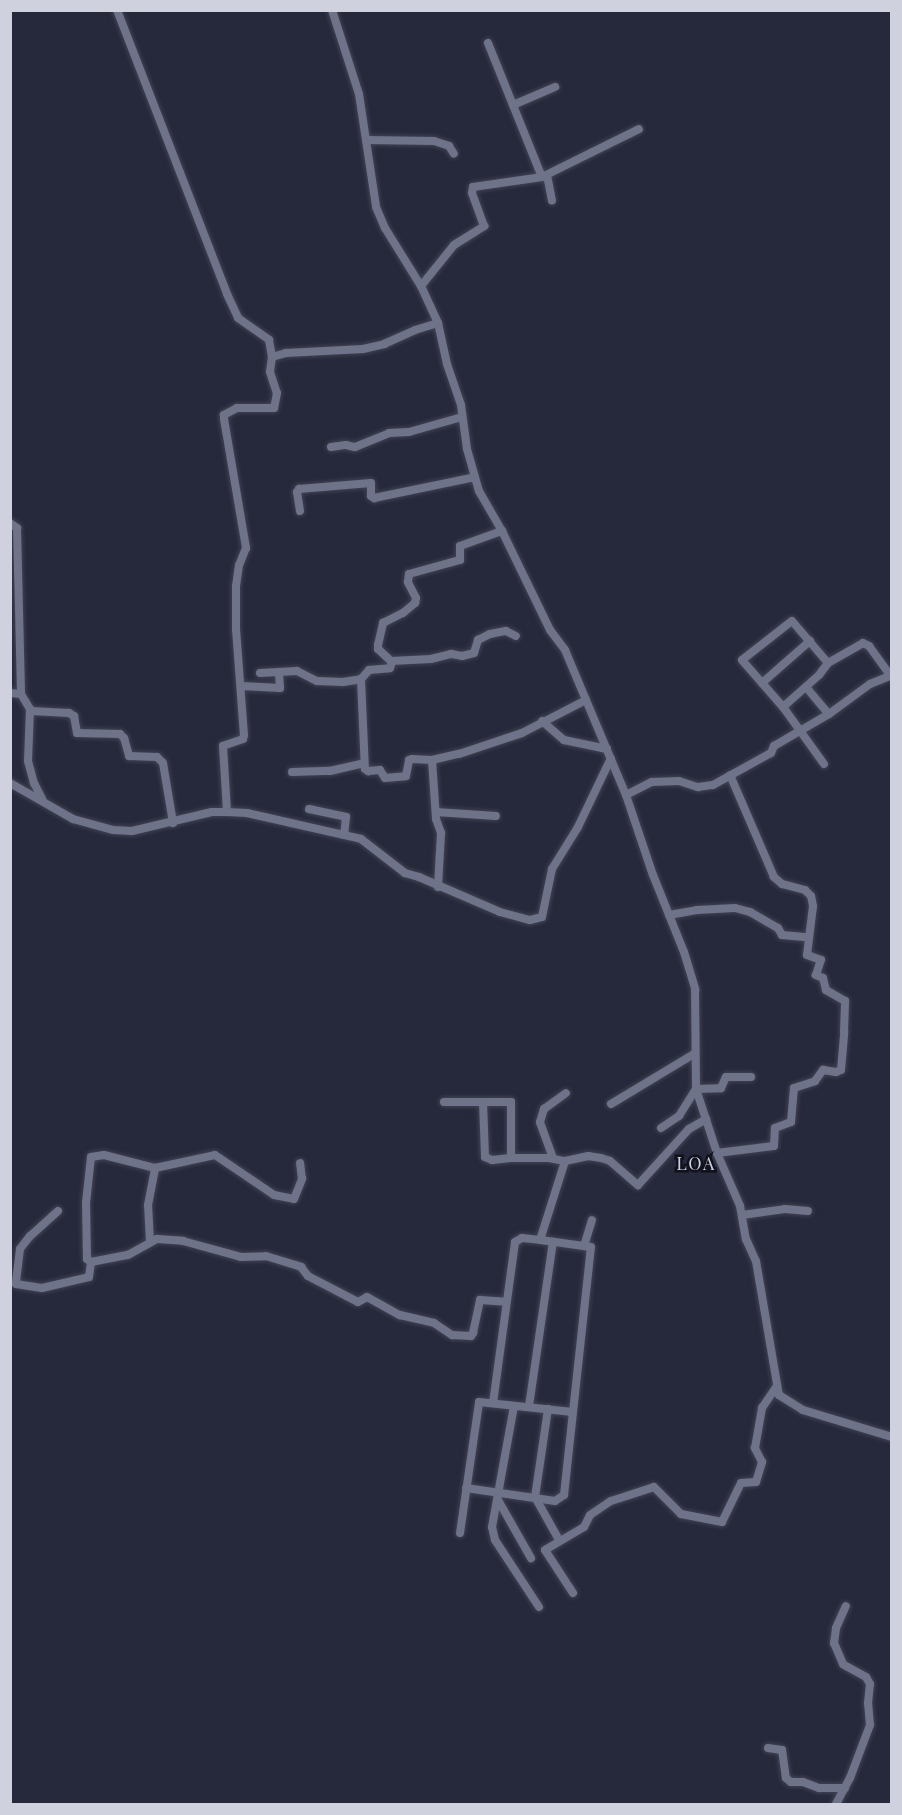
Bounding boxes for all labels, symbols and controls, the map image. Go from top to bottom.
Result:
district label: LOA [676,1152,716,1174]

